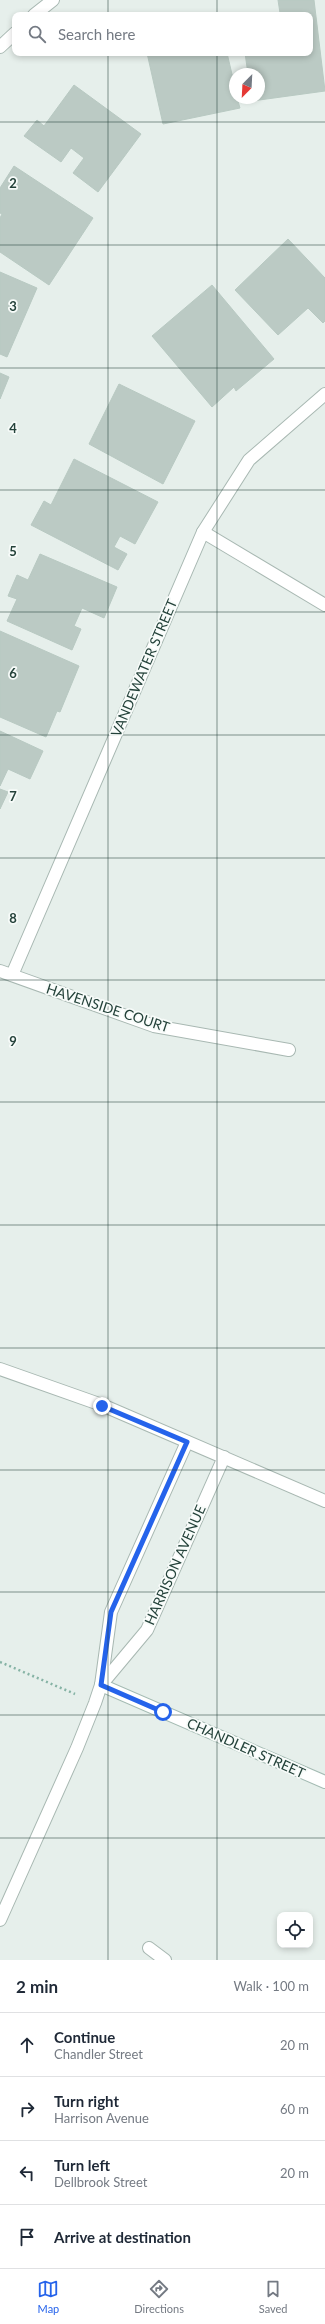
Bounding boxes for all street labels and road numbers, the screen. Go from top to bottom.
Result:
street label: VANDEWATER STREET [107,596,181,739]
street label: HAVENSIDE COURT [44,980,173,1036]
street label: HARRISON AVENUE [140,1502,209,1627]
street label: CHANDLER STREET [184,1714,309,1782]

